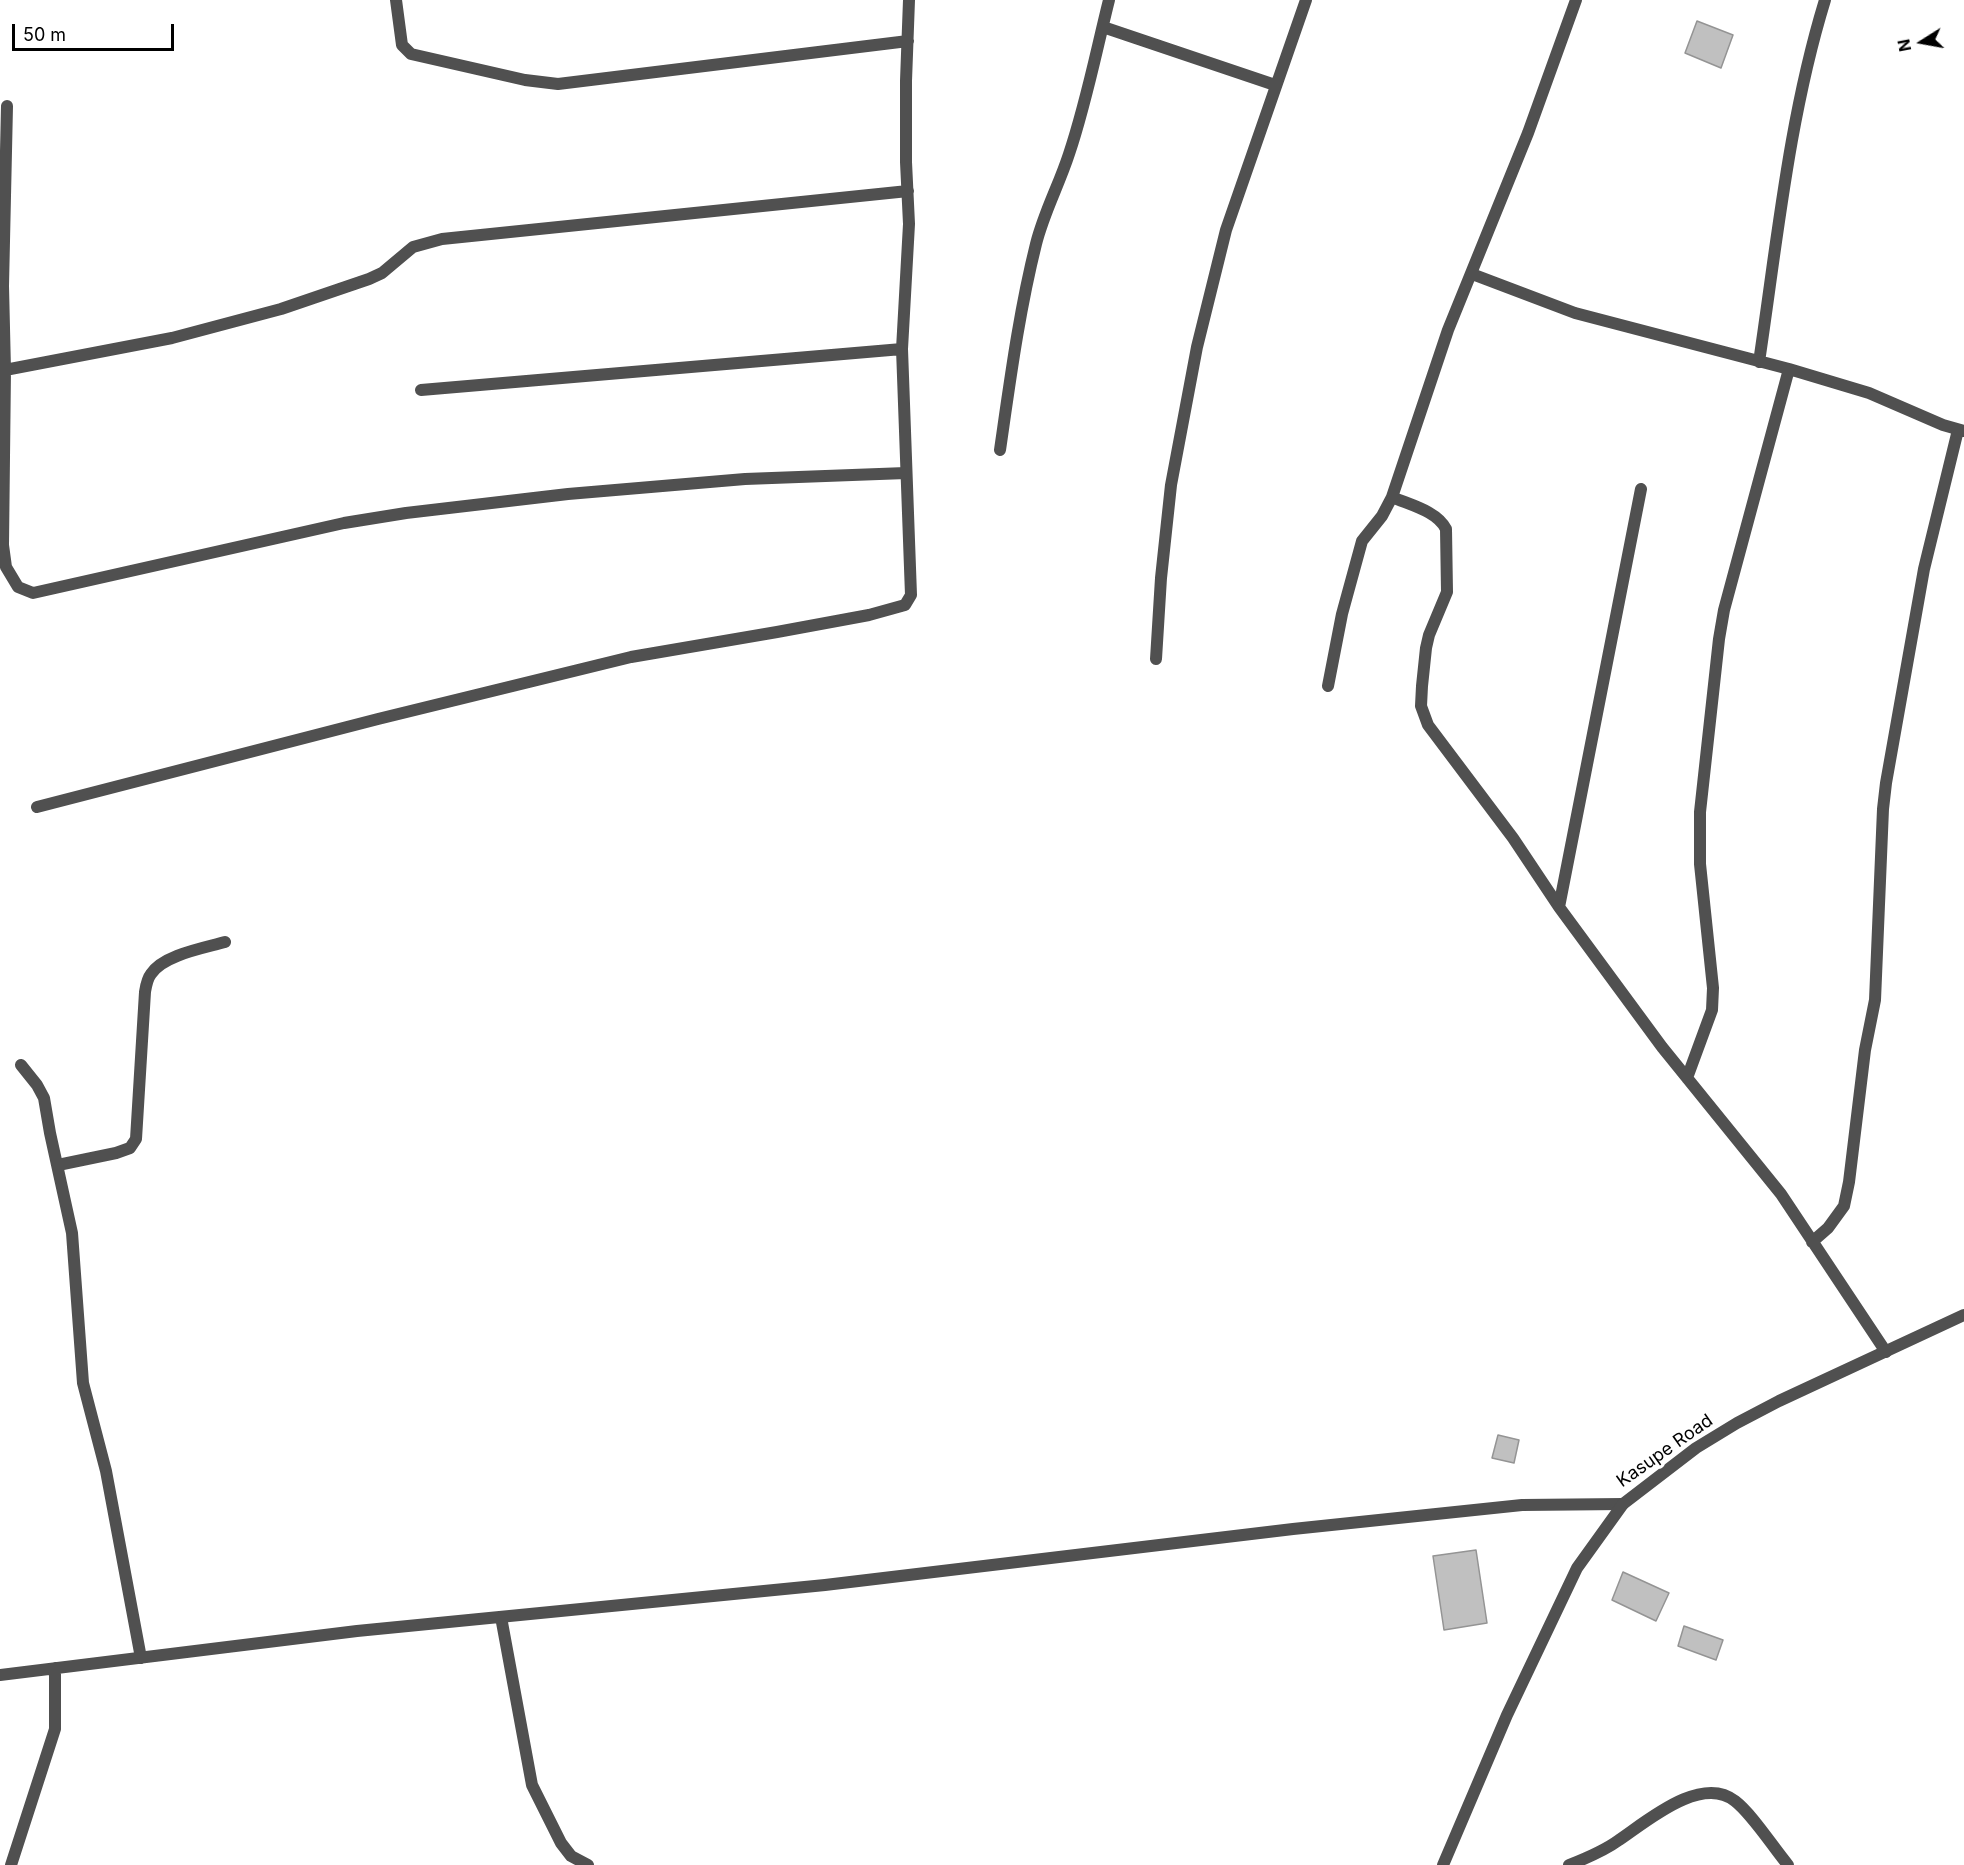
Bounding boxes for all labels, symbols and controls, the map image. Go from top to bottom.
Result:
scale bar [15,12,177,50]
north arrow [1892,12,1952,72]
text: 50 m [23,24,66,45]
text: N [1893,38,1915,53]
street label: Kasupe Road [1613,1410,1717,1492]

